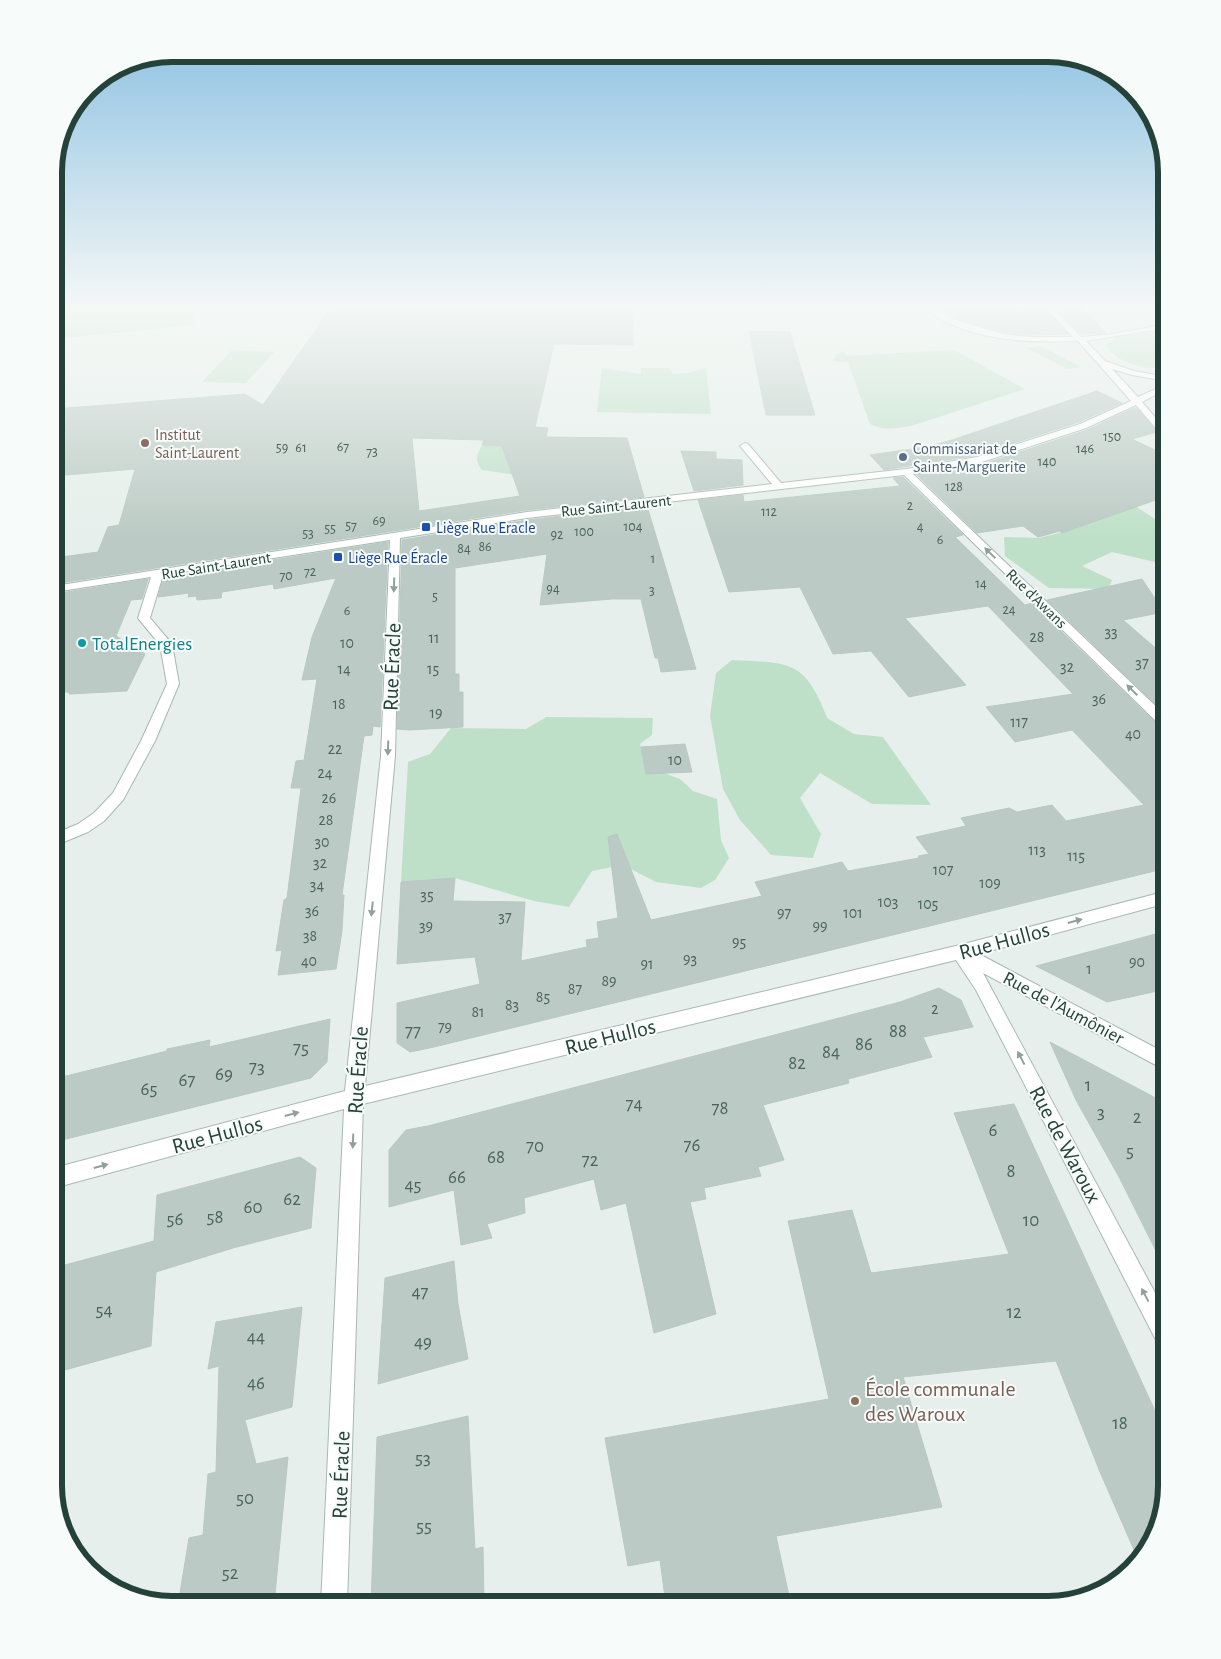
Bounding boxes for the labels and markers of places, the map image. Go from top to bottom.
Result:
place label: Institut Saint-Laurent [155,427,239,461]
marker: Institut Saint-Laurent [139,437,151,449]
place label: Commissariat de Sainte-Marguerite [913,441,1026,475]
marker: Commissariat de Sainte-Marguerite [897,451,909,463]
place label: Liège Rue Eracle [436,520,536,536]
marker: Liège Rue Eracle [420,521,432,533]
place label: Liège Rue Éracle [348,548,448,566]
marker: Liège Rue Éracle [332,551,344,563]
place label: TotalEnergies [92,635,192,654]
marker: TotalEnergies [76,637,88,649]
place label: École communale des Waroux [865,1377,1016,1425]
marker: École communale des Waroux [849,1395,861,1407]

